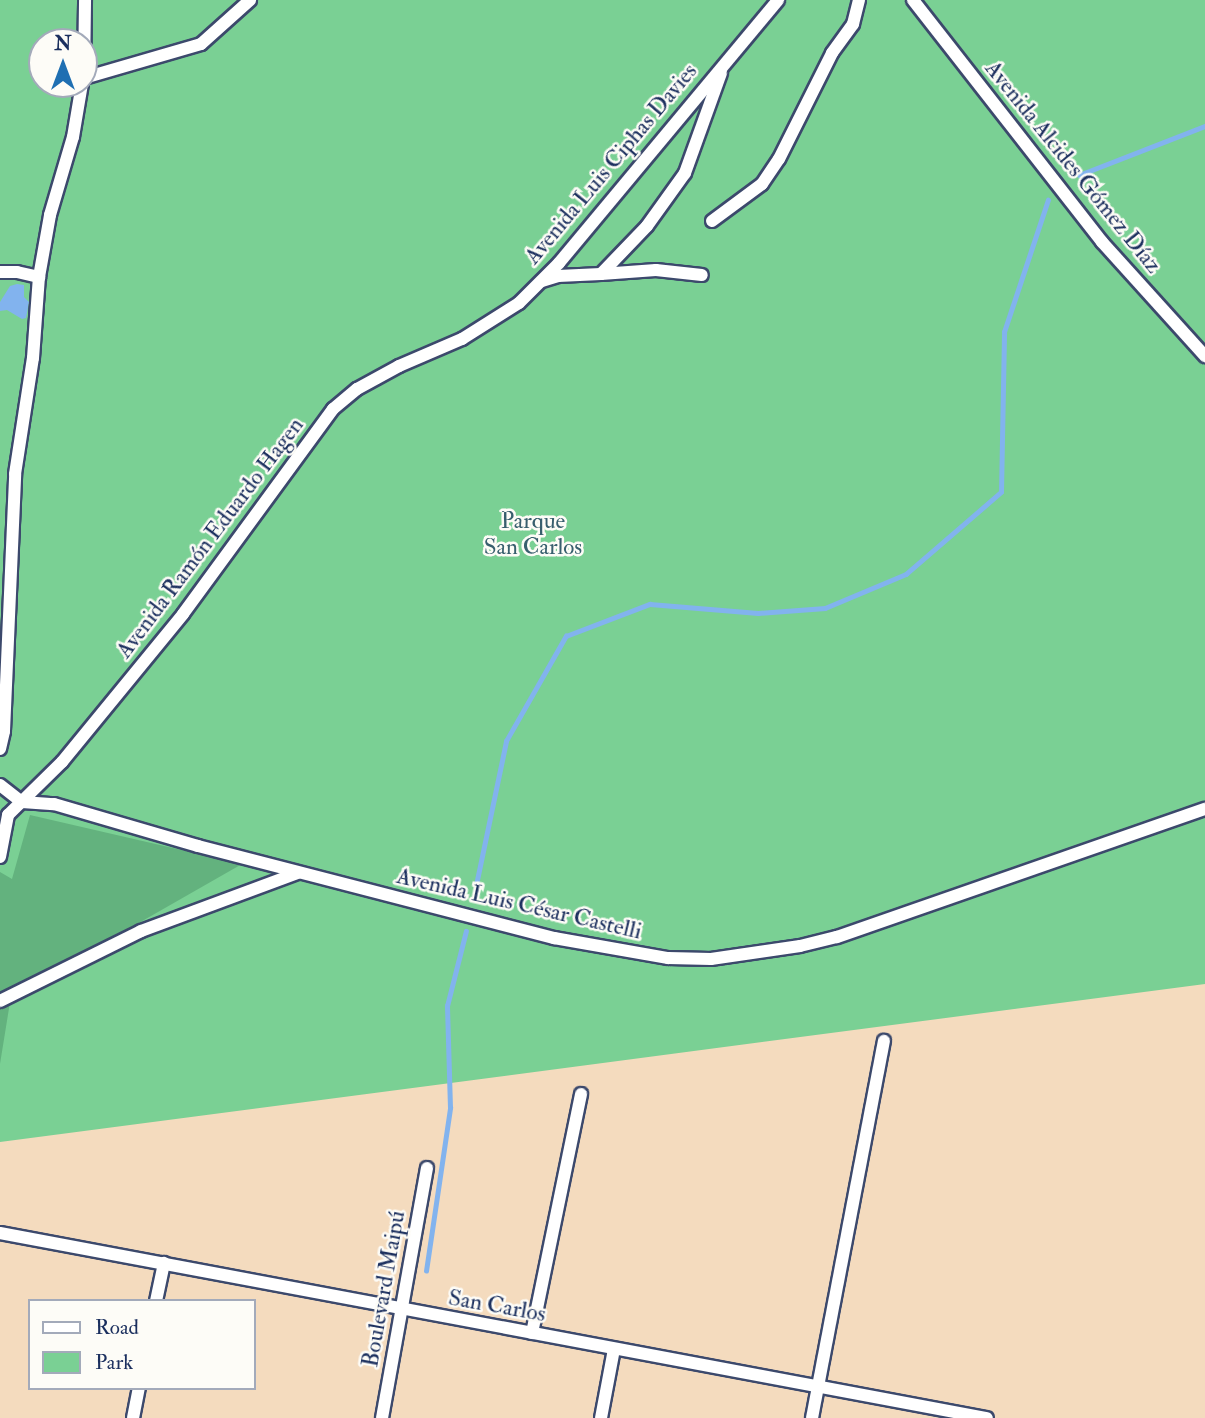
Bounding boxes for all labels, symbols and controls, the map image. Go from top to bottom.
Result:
north arrow [28,28,98,98]
text: N [54,32,72,56]
street label: Avenida Alcides Gómez Díaz [979,55,1167,279]
street label: Avenida Luis Ciphas Davies [519,58,703,270]
street label: Avenida Ramón Eduardo Hagen [110,412,310,664]
park label: Parque San Carlos [484,507,582,561]
street label: Avenida Luis César Castelli [394,862,644,946]
street label: Boulevard Maipú [357,1209,411,1369]
street label: San Carlos [446,1284,548,1328]
legend [28,1299,256,1390]
text: Road [95,1314,139,1341]
text: Park [95,1349,133,1376]

